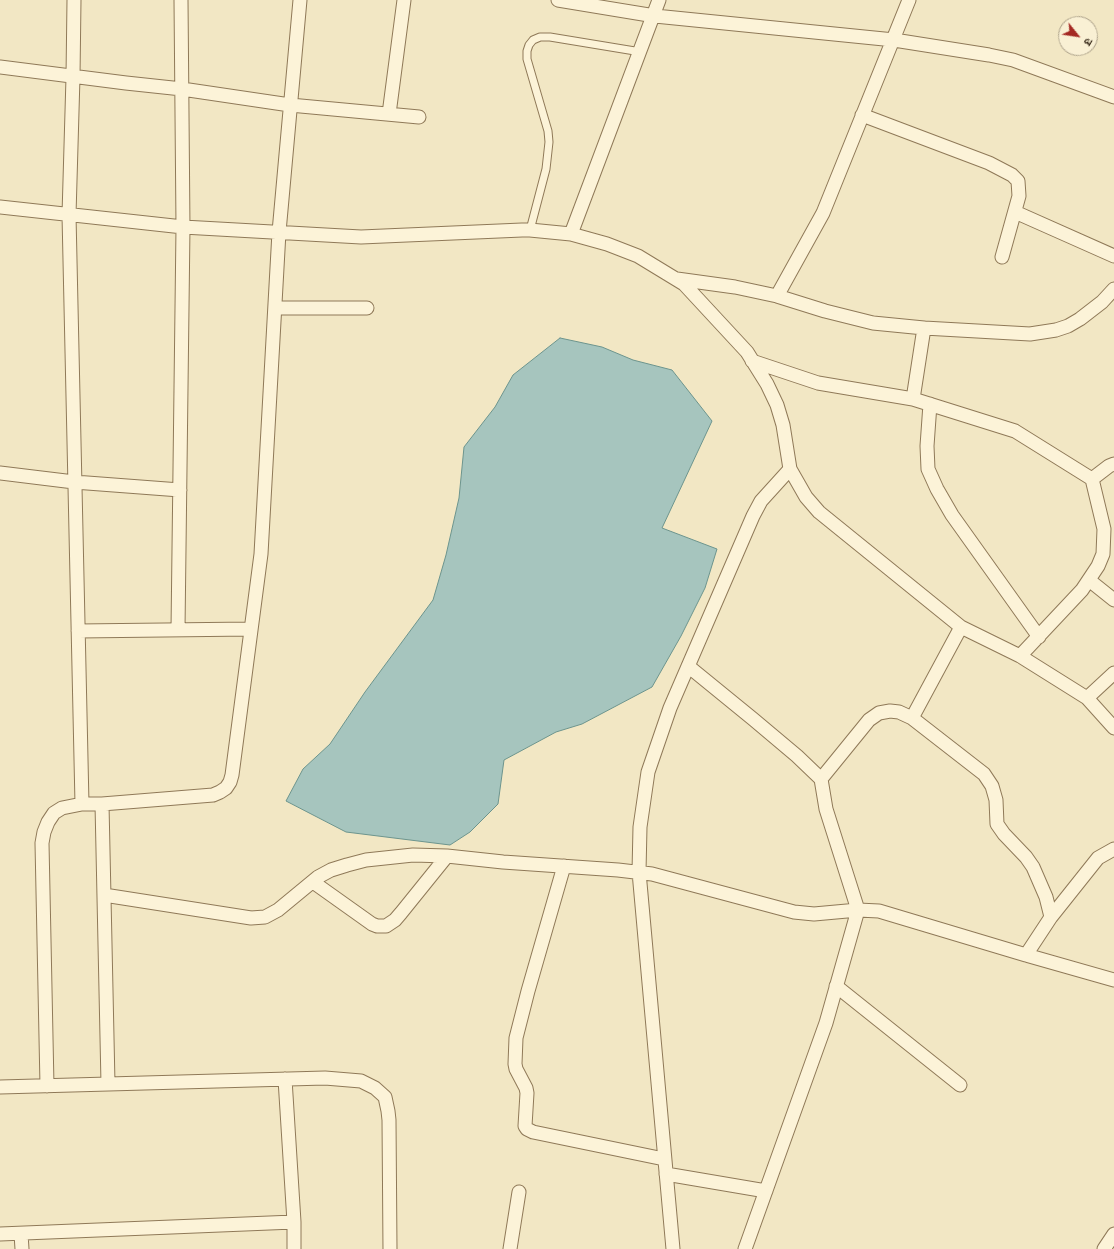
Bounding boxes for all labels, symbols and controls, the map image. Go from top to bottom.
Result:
north arrow [1058,16,1098,56]
text: उ [1079,35,1097,49]

